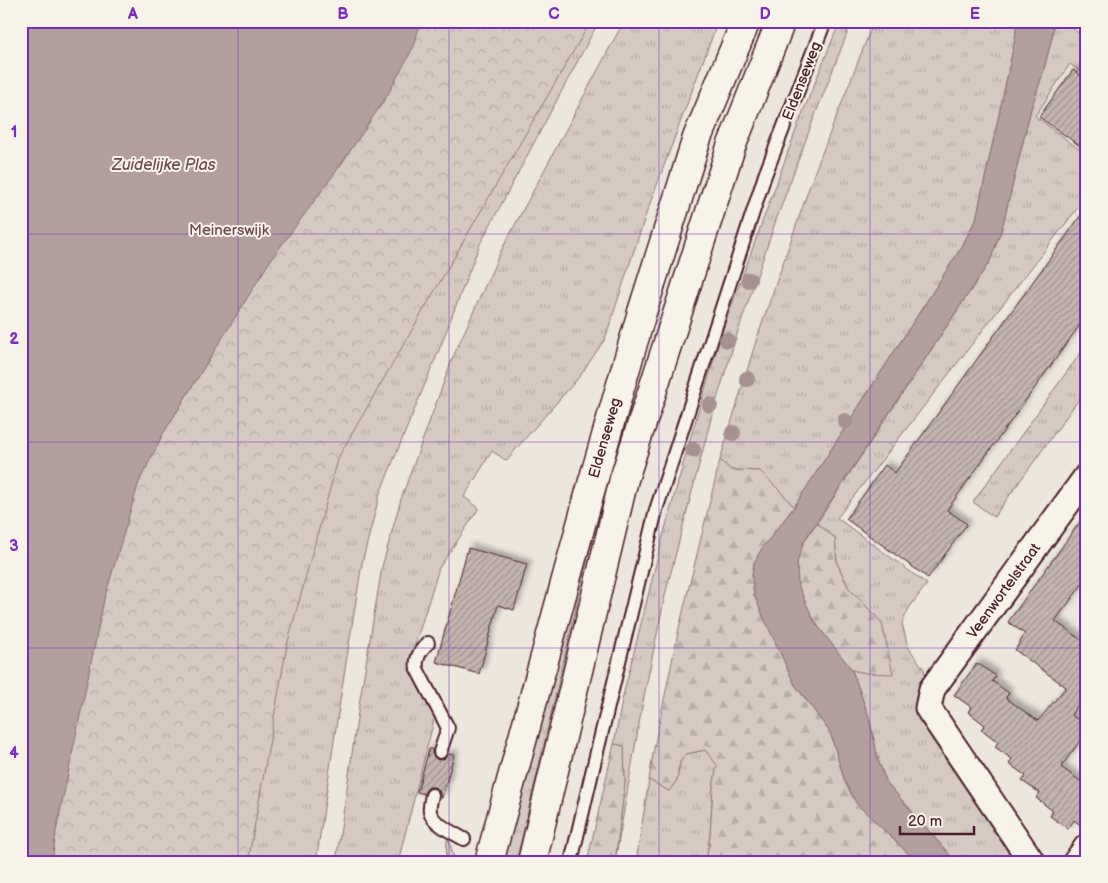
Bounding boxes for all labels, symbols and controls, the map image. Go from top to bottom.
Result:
text: A [127,5,138,24]
text: B [337,5,349,24]
text: C [548,5,560,24]
text: D [759,5,771,24]
text: E [970,5,980,24]
street label: Eldenseweg [778,39,826,123]
text: 1 [11,123,17,142]
water label: Zuidelijke Plas [111,156,216,175]
park label: Meinerswijk [189,221,270,240]
text: 2 [9,330,19,349]
street label: Eldenseweg [584,396,626,480]
text: 3 [9,537,19,556]
street label: Veenwortelstraat [963,539,1045,642]
text: 4 [9,744,19,763]
scale bar [900,803,974,835]
text: 20 m [908,812,942,831]

